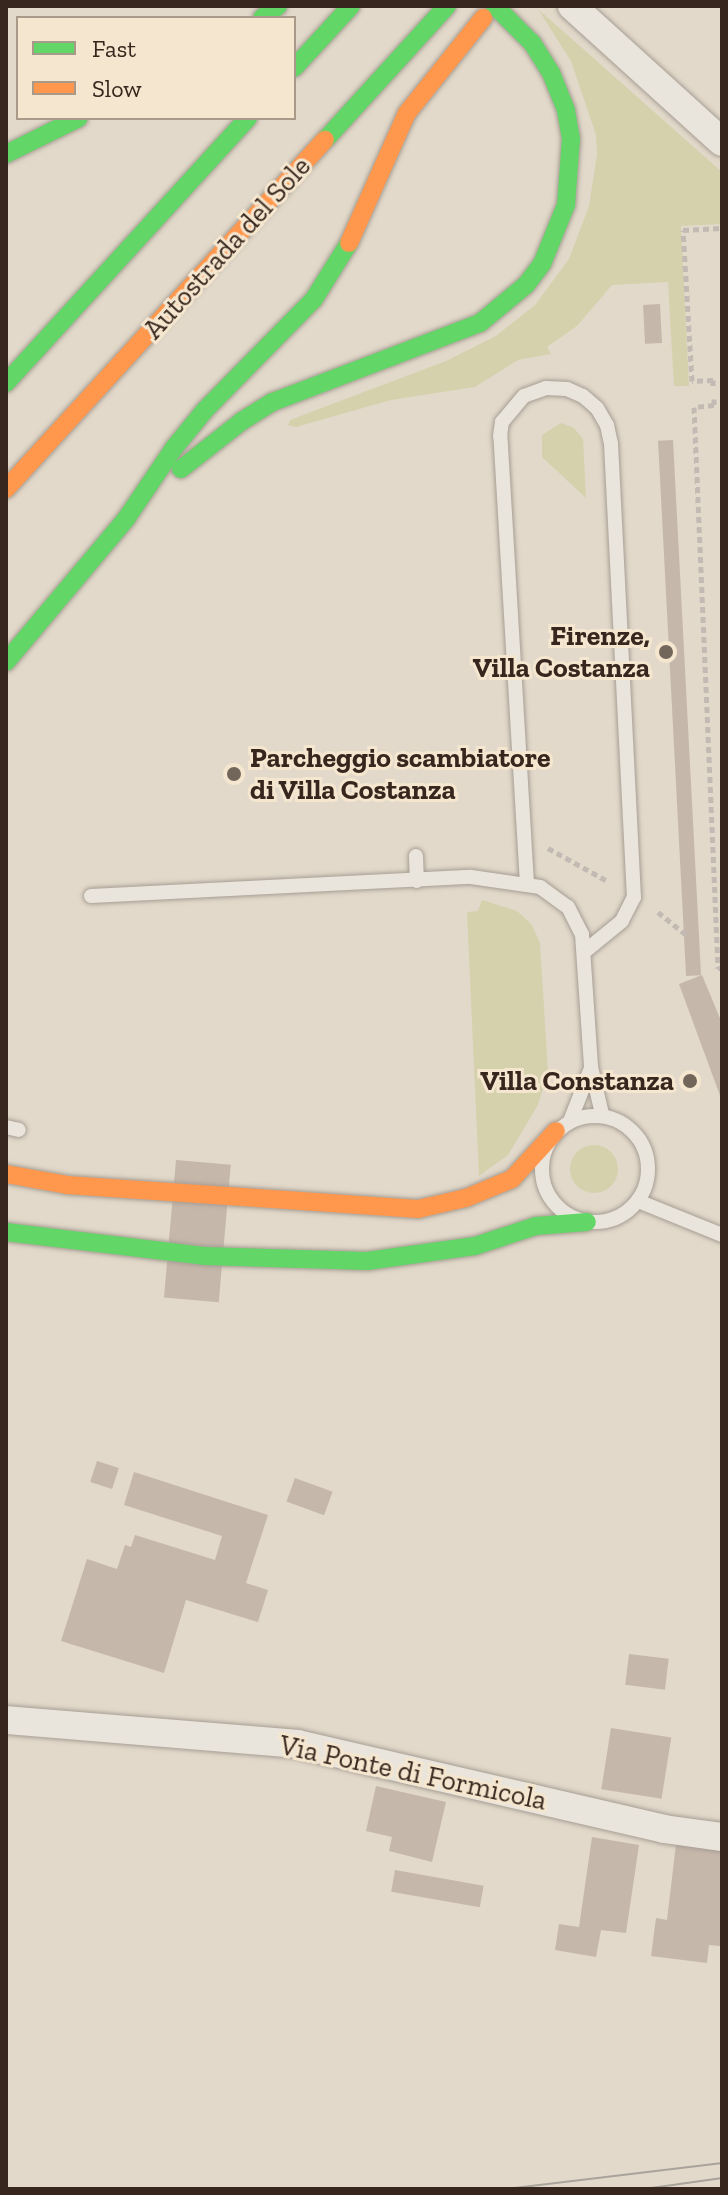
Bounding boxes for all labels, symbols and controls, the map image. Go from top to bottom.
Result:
legend [16,16,296,120]
text: Fast [92,34,136,63]
text: Slow [92,74,142,103]
street label: Autostrada del Sole [136,150,318,346]
place label: Firenze, Villa Costanza [473,619,650,685]
marker: Firenze, Villa Costanza [657,643,675,661]
place label: Parcheggio scambiatore di Villa Costanza [250,741,550,807]
marker: Parcheggio scambiatore di Villa Costanza [225,765,243,783]
place label: Villa Constanza [480,1064,674,1098]
marker: Villa Constanza [681,1072,699,1090]
street label: Via Ponte di Formicola [276,1728,550,1818]

